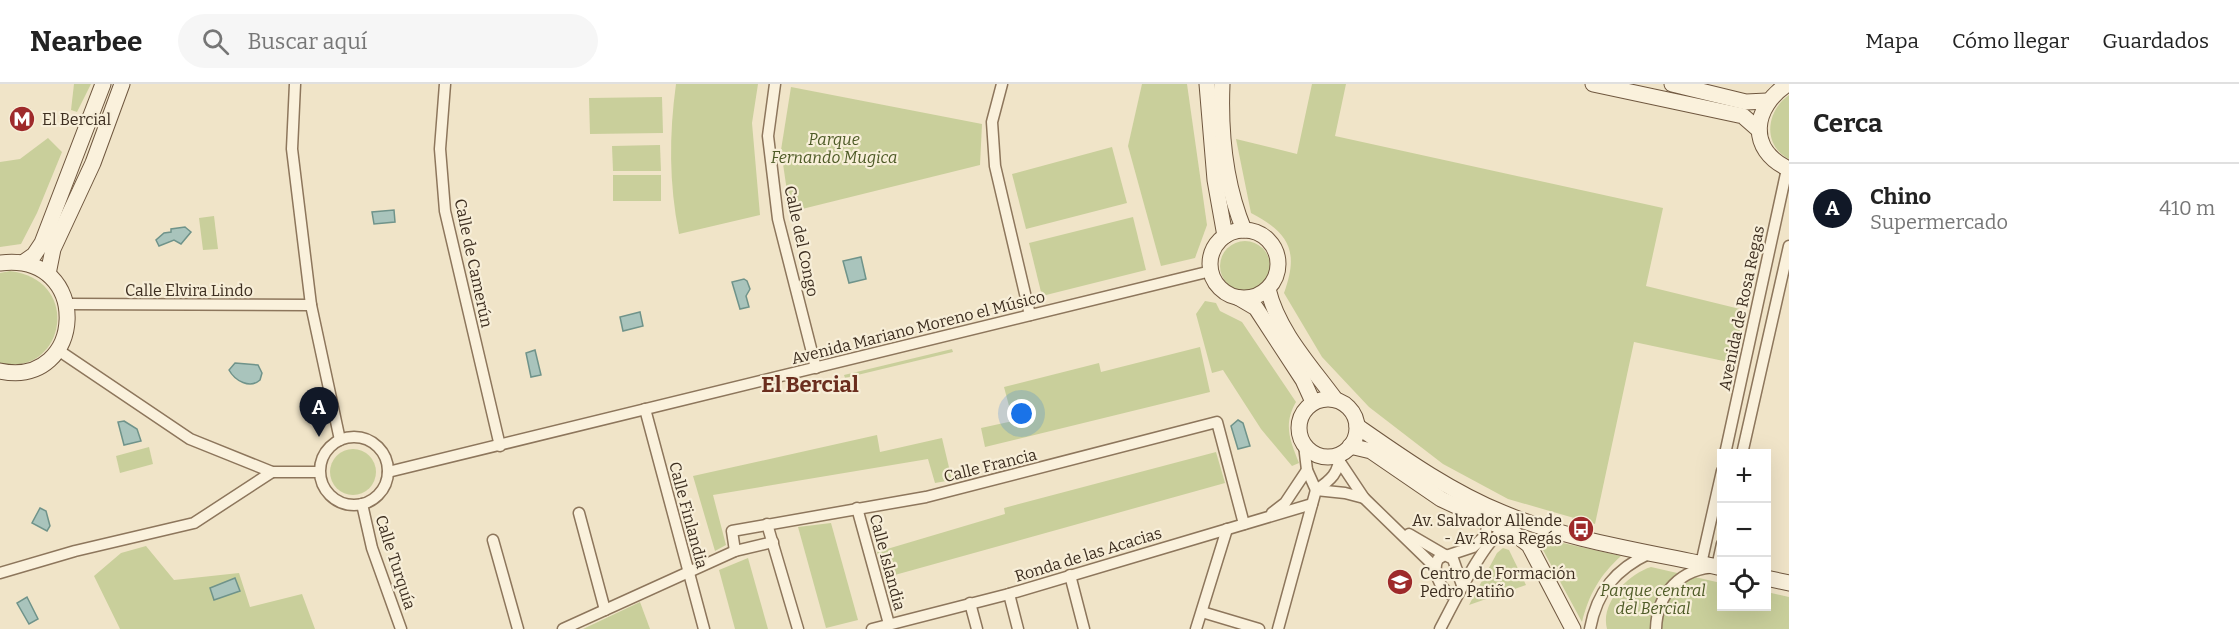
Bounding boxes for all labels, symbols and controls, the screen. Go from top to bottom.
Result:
search box [178,14,598,68]
text: Nearbee [30,25,142,58]
icon: search [199,25,232,58]
text: Buscar aquí [247,28,367,55]
text: Mapa [1865,28,1919,54]
text: Cómo llegar [1952,28,2069,54]
text: Guardados [2102,28,2209,54]
metro station icon: El Bercial [7,104,37,134]
text: Cerca [1813,108,1883,139]
place label: El Bercial [42,110,112,129]
park label: Parque Fernando Mugica [771,130,897,167]
text: Chino [1870,183,1931,210]
street label: Calle del Congo [780,184,823,298]
text: A [1825,196,1840,220]
text: 410 m [2159,196,2215,220]
street label: Calle de Camerún [451,197,496,329]
text: Supermercado [1870,210,2008,234]
street label: Avenida de Rosa Regas [1715,224,1768,392]
street label: Calle Elvira Lindo [125,281,253,300]
street label: Avenida Mariano Moreno el Músico [789,287,1047,368]
district label: El Bercial [761,371,859,398]
pin: A [300,388,338,437]
your location [1007,399,1036,428]
street label: Calle Francia [942,445,1039,486]
map controls [1717,449,1771,611]
button: + [1717,449,1771,503]
street label: Calle Finlandia [665,460,712,571]
button: − [1717,503,1771,557]
place label: Av. Salvador Allende - Av. Rosa Regás [1412,511,1562,548]
street label: Calle Islandia [866,512,910,613]
street label: Calle Turquía [371,513,420,612]
bus stop icon: Av. Salvador Allende - Av. Rosa Regás [1566,514,1596,544]
street label: Ronda de las Acacias [1012,523,1164,586]
button: locate [1717,557,1771,611]
place label: Centro de Formación Pedro Patiño [1420,564,1576,601]
school or university icon: Centro de Formación Pedro Patiño [1385,567,1415,597]
park label: Parque central del Bercial [1600,581,1706,618]

